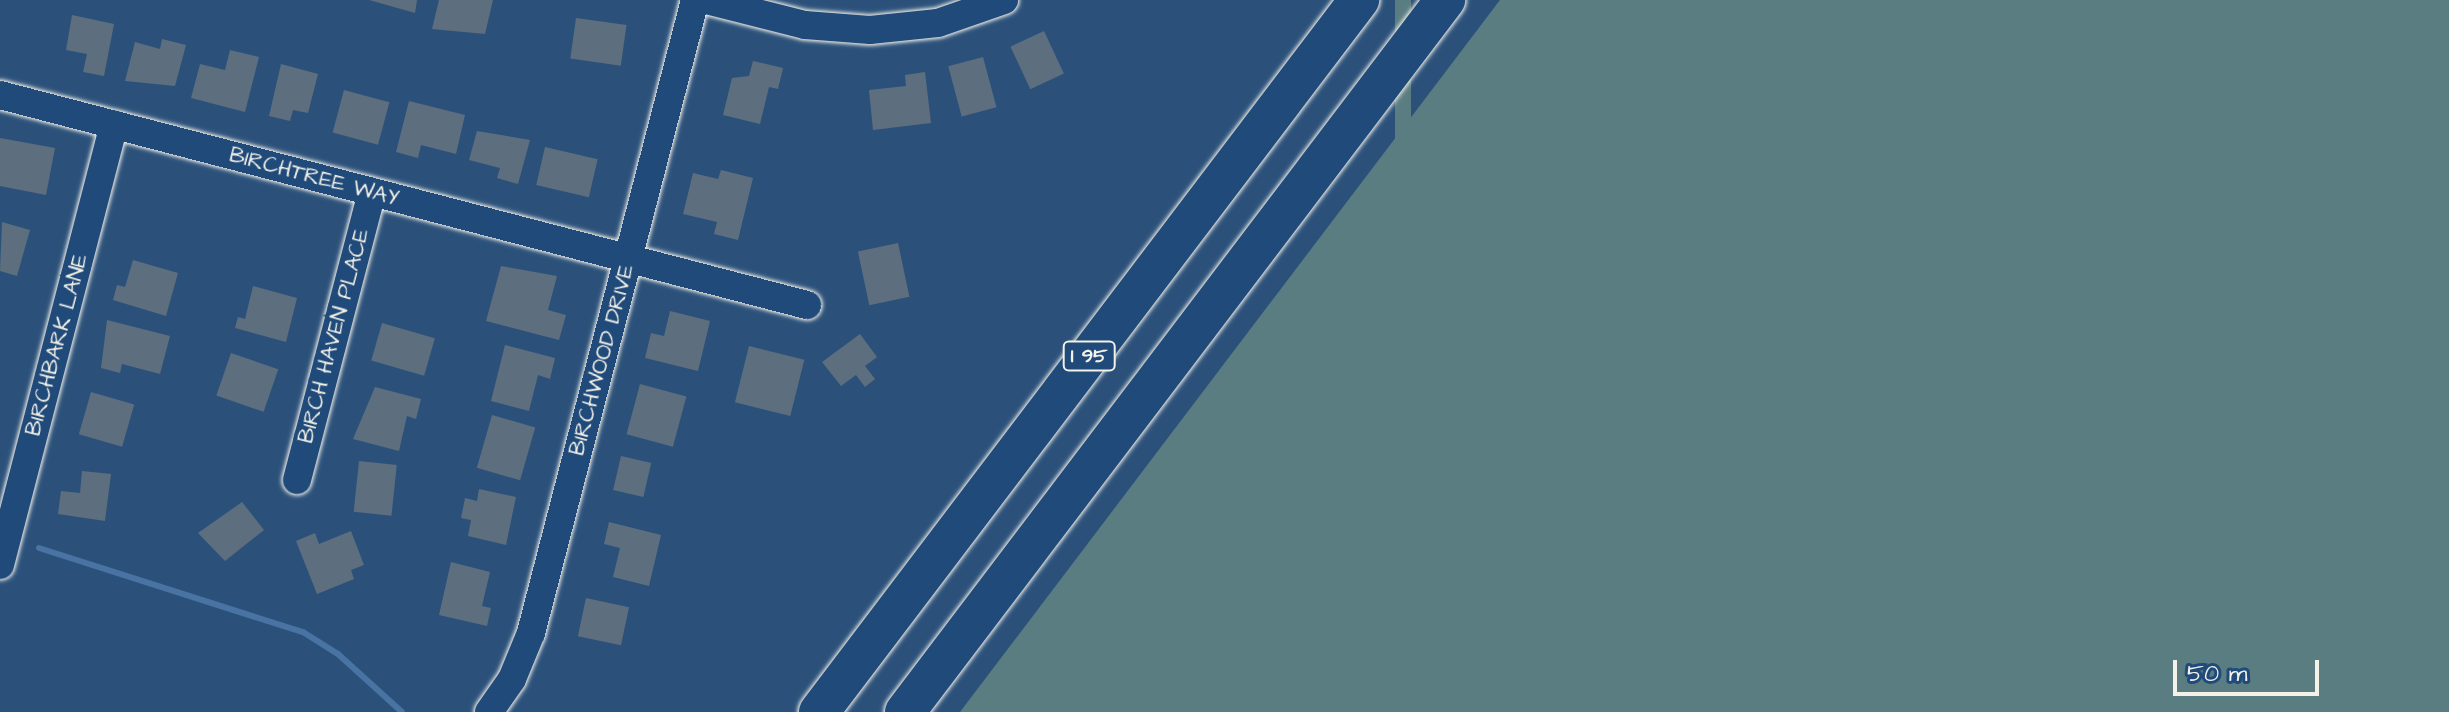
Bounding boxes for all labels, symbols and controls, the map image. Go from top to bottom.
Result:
street label: BIRCHTREE WAY [226,142,402,212]
street label: BIRCH HAVEN PLACE [293,226,375,446]
street label: BIRCHBARK LANE [20,251,94,439]
street label: BIRCHWOOD DRIVE [564,261,640,459]
road number: I 95 [1061,340,1117,372]
scale bar [2177,644,2323,694]
text: 50 m [2187,657,2247,691]

